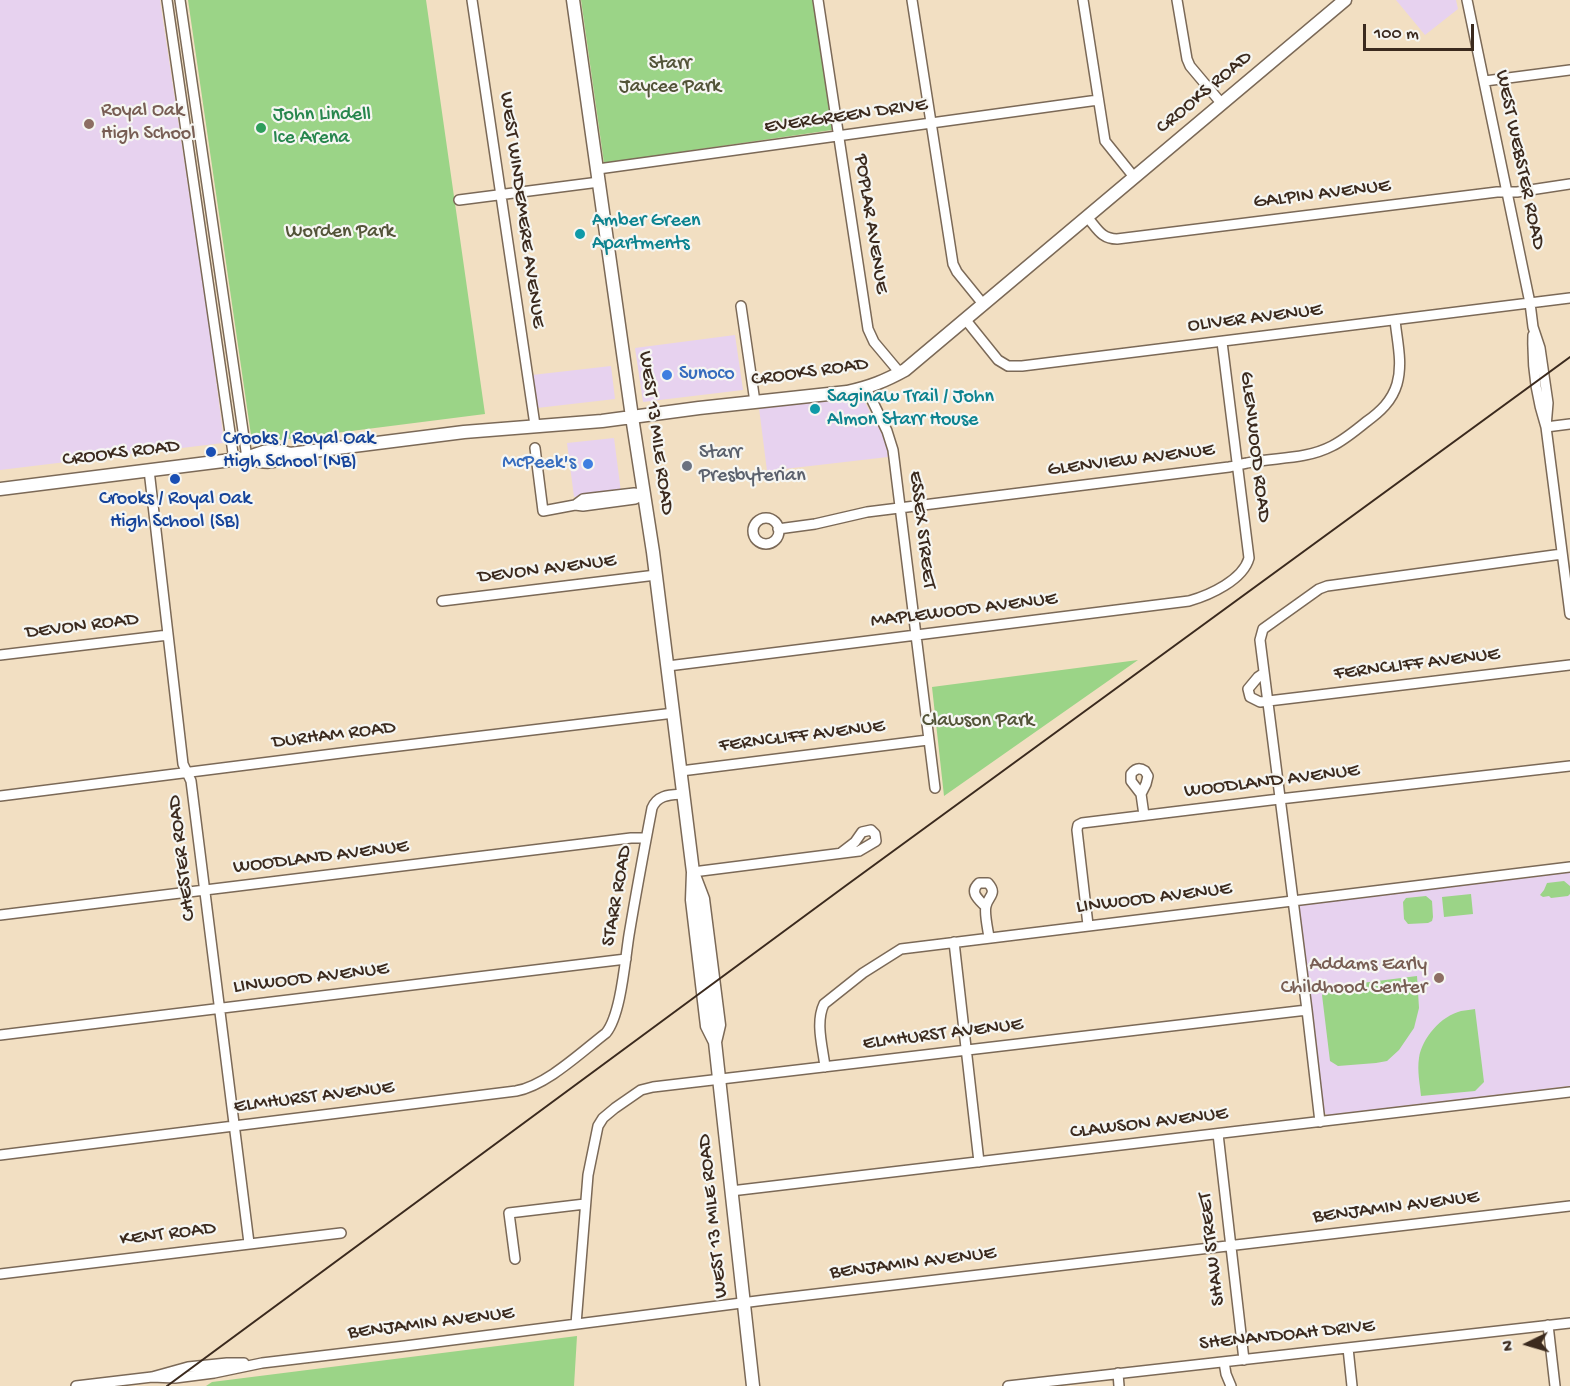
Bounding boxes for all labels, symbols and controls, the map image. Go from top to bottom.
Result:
scale bar [1366,12,1477,50]
text: 100 m [1374,24,1419,45]
street label: CROOKS ROAD [1152,46,1258,140]
park label: Starr Jaycee Park [619,53,721,100]
street label: WEST WEBSTER ROAD [1488,68,1550,252]
street label: WEST WINDEMERE AVENUE [493,90,549,330]
street label: EVERGREEN DRIVE [763,94,929,140]
place label: Royal Oak High School [101,100,196,147]
place label: John Lindell Ice Arena [273,104,371,151]
marker: Royal Oak High School [82,117,96,131]
marker: John Lindell Ice Arena [254,121,268,135]
street label: POPLAR AVENUE [847,153,893,295]
street label: GALPIN AVENUE [1252,175,1392,215]
place label: Amber Green Apartments [592,210,701,257]
park label: Worden Park [286,221,394,245]
marker: Amber Green Apartments [573,227,587,241]
street label: OLIVER AVENUE [1186,299,1324,339]
street label: WEST 13 MILE ROAD [632,350,678,516]
street label: CROOKS ROAD [750,353,870,393]
place label: Sunoco [679,363,735,387]
marker: Sunoco [660,368,674,382]
street label: GLENWOOD ROAD [1233,370,1275,524]
place label: Saginaw Trail / John Almon Starr House [827,386,994,433]
marker: Saginaw Trail / John Almon Starr House [808,402,822,416]
place label: Crooks / Royal Oak High School (NB) [223,428,375,475]
street label: CROOKS ROAD [61,435,181,473]
street label: GLENVIEW AVENUE [1046,439,1216,483]
place label: Starr Presbyterian [699,442,806,489]
marker: Crooks / Royal Oak High School (NB) [204,445,218,459]
place label: McPeek's [502,452,576,476]
marker: McPeek's [581,457,595,471]
marker: Starr Presbyterian [680,459,694,473]
street label: ESSEX STREET [902,470,940,590]
marker: Crooks / Royal Oak High School (SB) [168,472,182,486]
place label: Crooks / Royal Oak High School (SB) [99,488,251,535]
street label: DEVON AVENUE [477,550,617,590]
street label: MAPLEWOOD AVENUE [869,588,1059,634]
street label: DEVON ROAD [24,608,140,646]
street label: FERNCLIFF AVENUE [1333,643,1501,687]
park label: Clawson Park [922,710,1034,734]
street label: FERNCLIFF AVENUE [718,715,886,759]
street label: DURHAM ROAD [271,717,397,755]
street label: WOODLAND AVENUE [1183,759,1361,805]
street label: CHESTER ROAD [163,794,203,922]
street label: WOODLAND AVENUE [232,835,410,881]
street label: STARR ROAD [597,844,639,948]
street label: LINWOOD AVENUE [1075,878,1233,920]
place label: Addams Early Childhood Center [1281,954,1427,1001]
street label: LINWOOD AVENUE [232,958,390,1000]
marker: Addams Early Childhood Center [1432,971,1446,985]
street label: ELMHURST AVENUE [862,1013,1024,1057]
street label: ELMHURST AVENUE [233,1076,395,1120]
street label: CLAWSON AVENUE [1069,1102,1229,1146]
street label: WEST 13 MILE ROAD [693,1133,735,1299]
street label: BENJAMIN AVENUE [1312,1186,1480,1230]
street label: SHAW STREET [1194,1191,1232,1307]
street label: KENT ROAD [119,1217,217,1253]
street label: BENJAMIN AVENUE [829,1242,997,1286]
street label: BENJAMIN AVENUE [347,1302,515,1346]
north arrow [1498,1314,1558,1374]
street label: SHENANDOAH DRIVE [1198,1315,1376,1357]
text: N [1500,1340,1519,1352]

